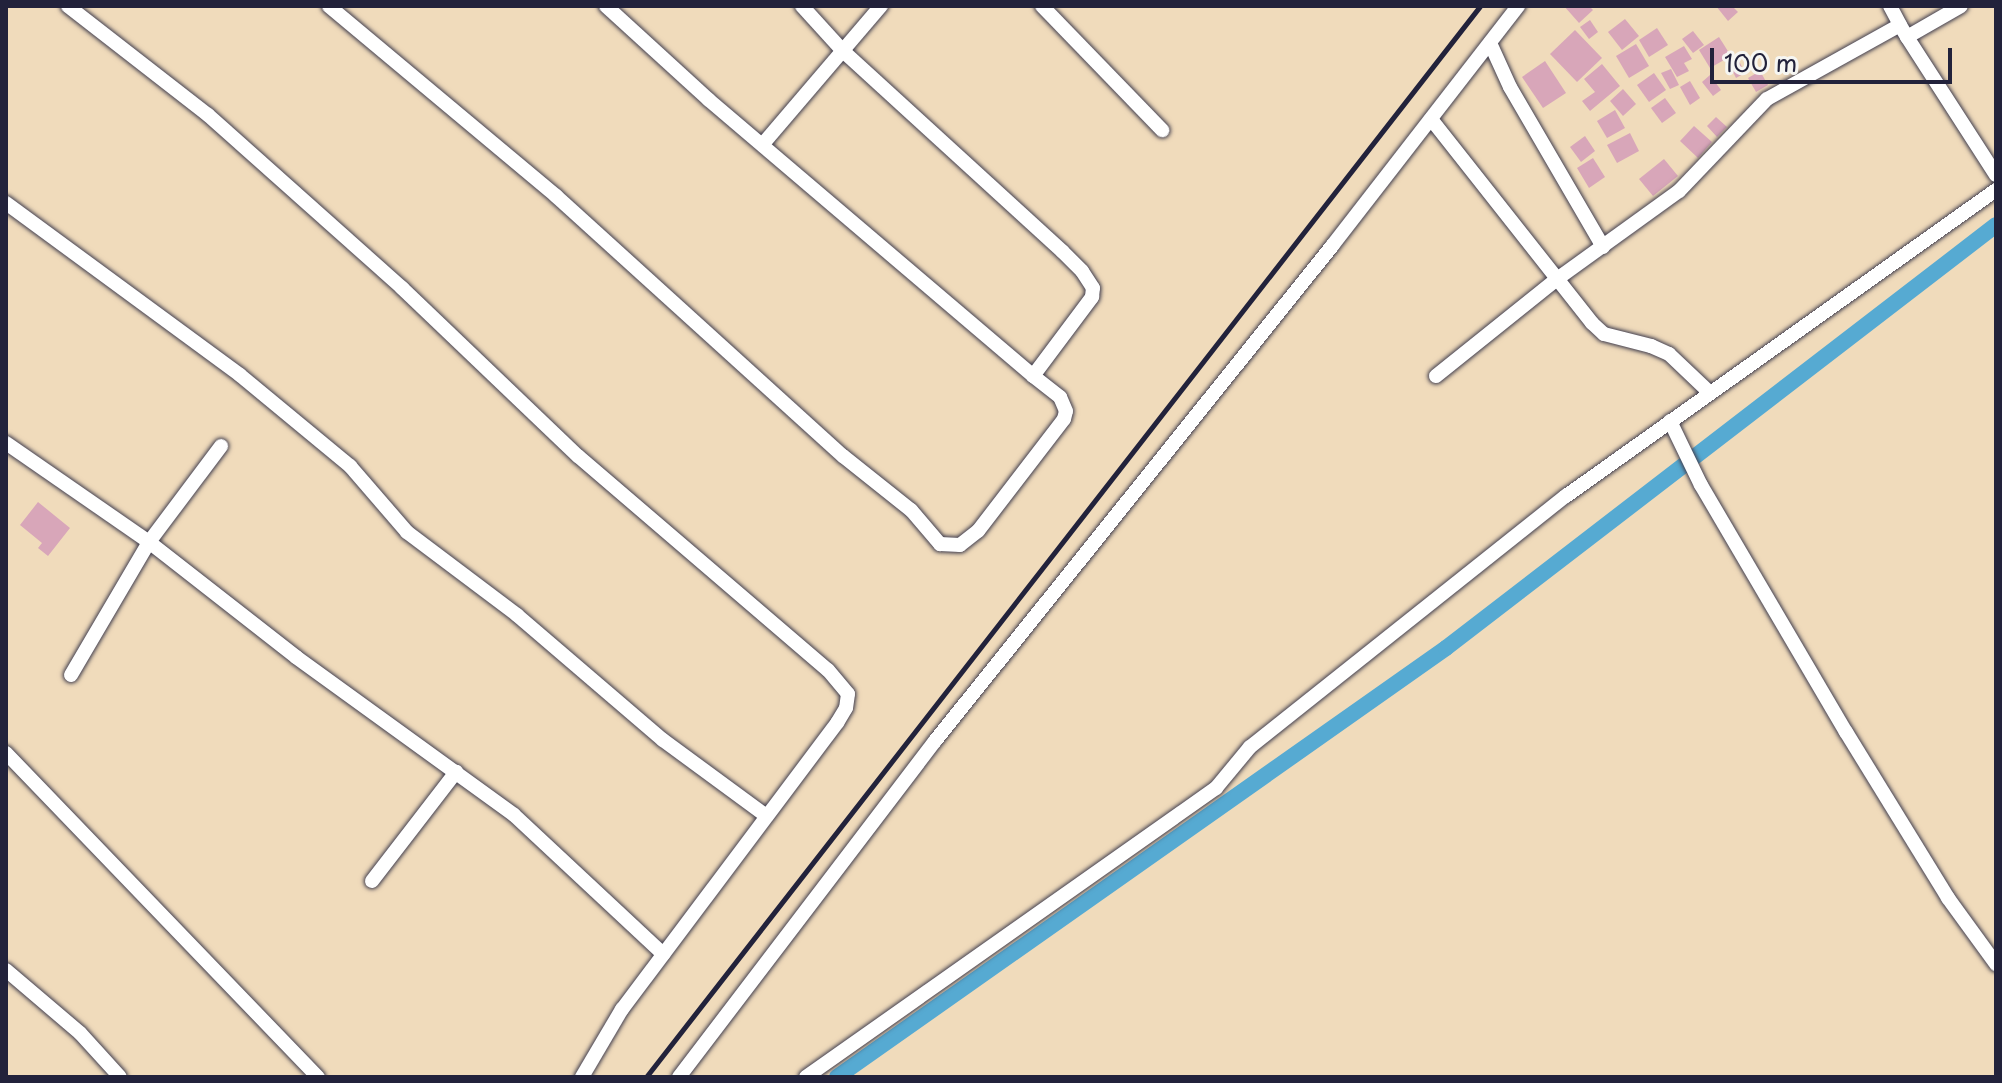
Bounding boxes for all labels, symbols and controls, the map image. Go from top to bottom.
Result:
scale bar [1714,32,1956,82]
text: 100 m [1724,44,1797,80]

